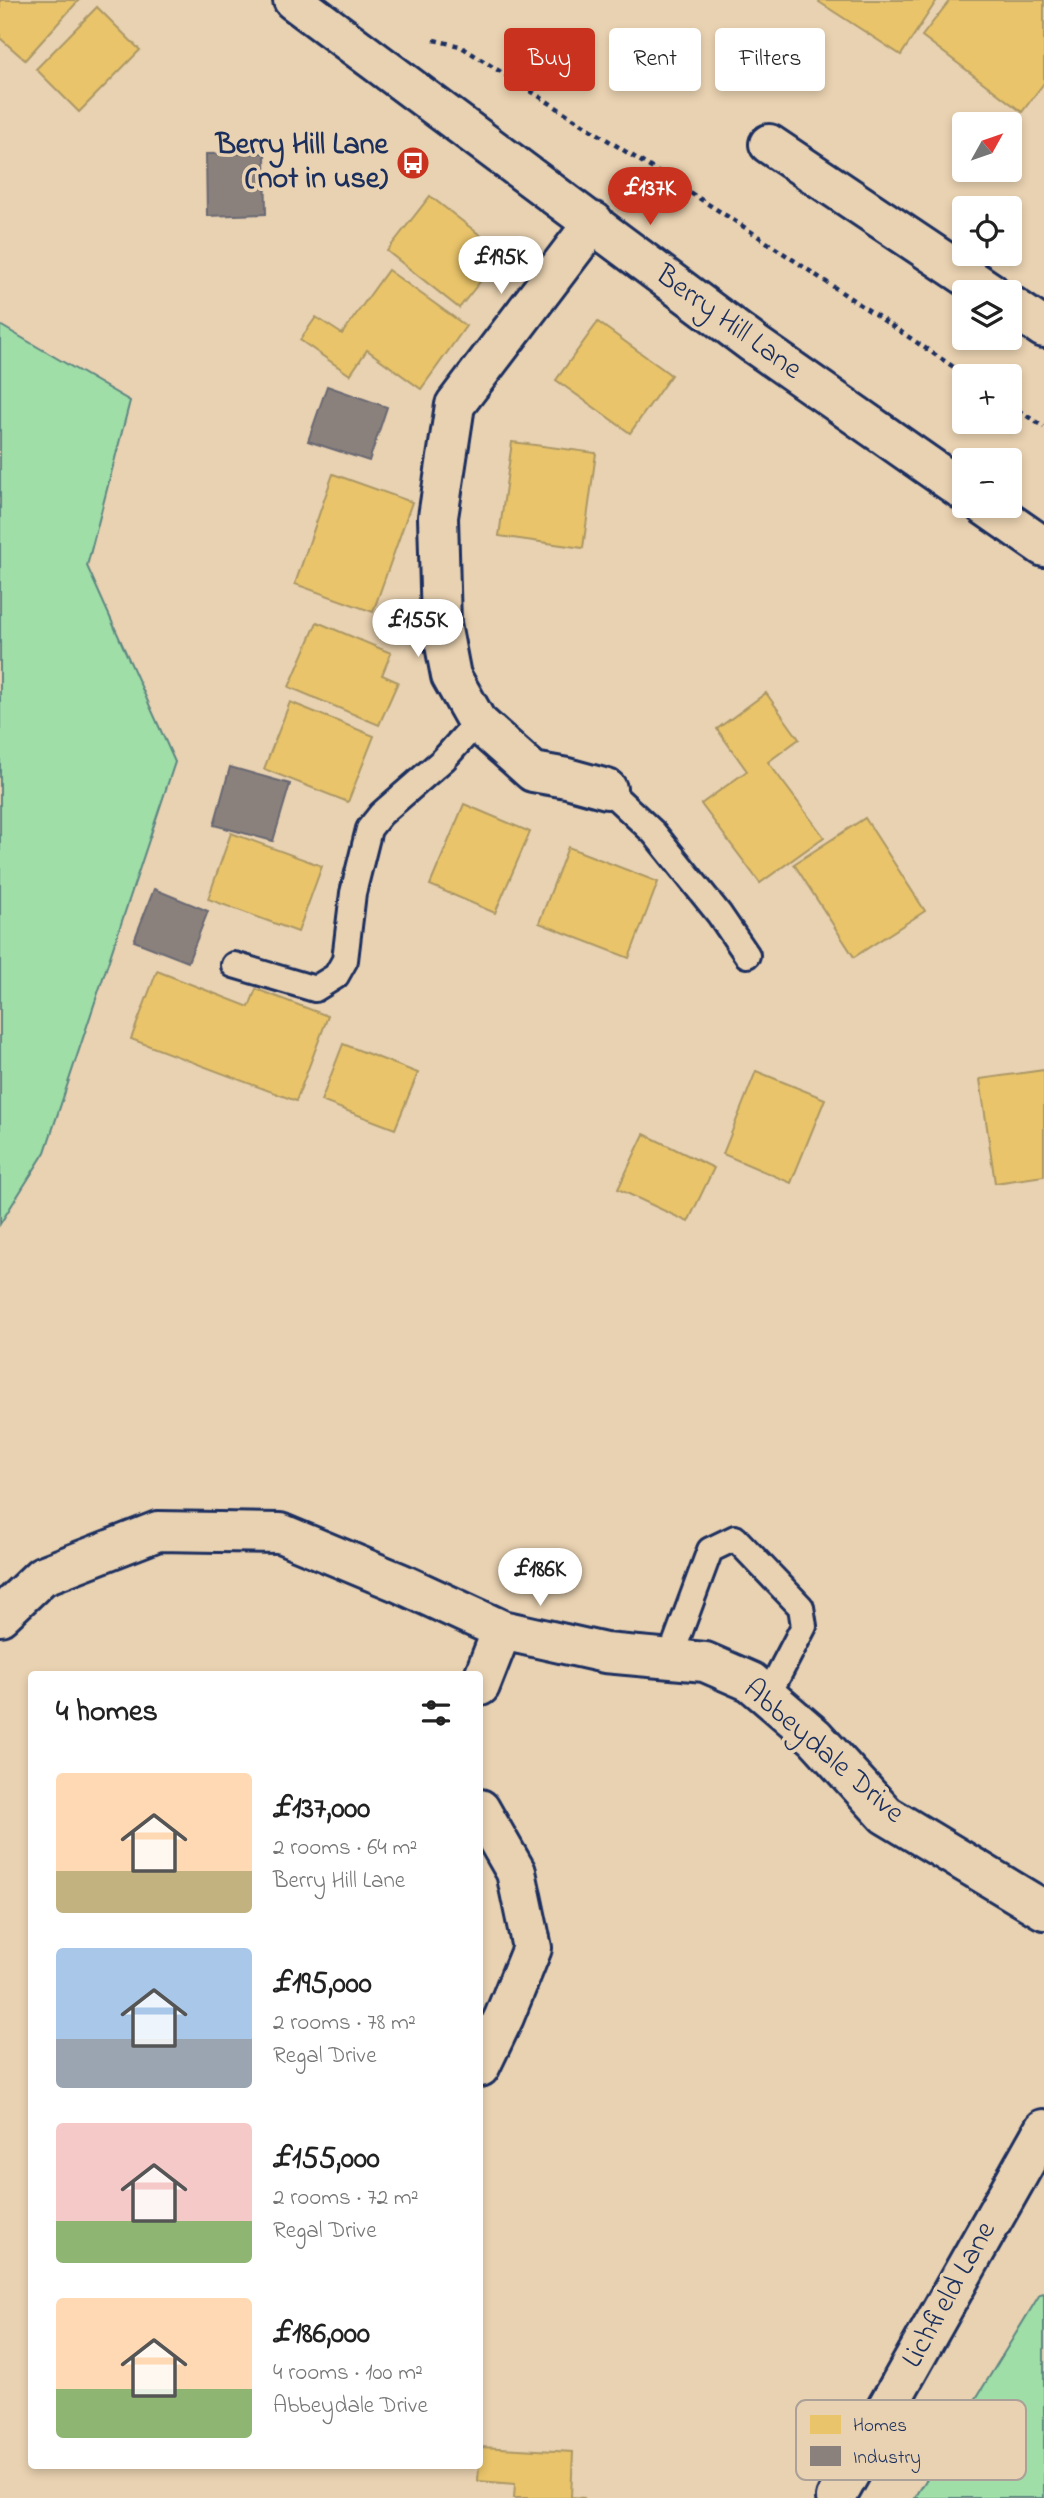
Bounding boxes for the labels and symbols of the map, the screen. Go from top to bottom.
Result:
north arrow [952,112,1022,182]
place label: Berry Hill Lane (not in use) [214,124,390,202]
bus stop icon: Berry Hill Lane (not in use) [394,144,432,182]
pin: £137K [601,168,699,227]
pin: £195K [452,236,550,296]
street label: Berry Hill Lane [645,254,811,392]
pin: £155K [369,600,467,659]
pin: £186K [491,1548,589,1608]
street label: Abbeydale Drive [732,1669,914,1835]
street label: Lichfield Lane [892,2213,1009,2376]
legend [796,2400,1026,2480]
text: Homes [853,2413,907,2440]
text: Industry [853,2445,921,2473]

